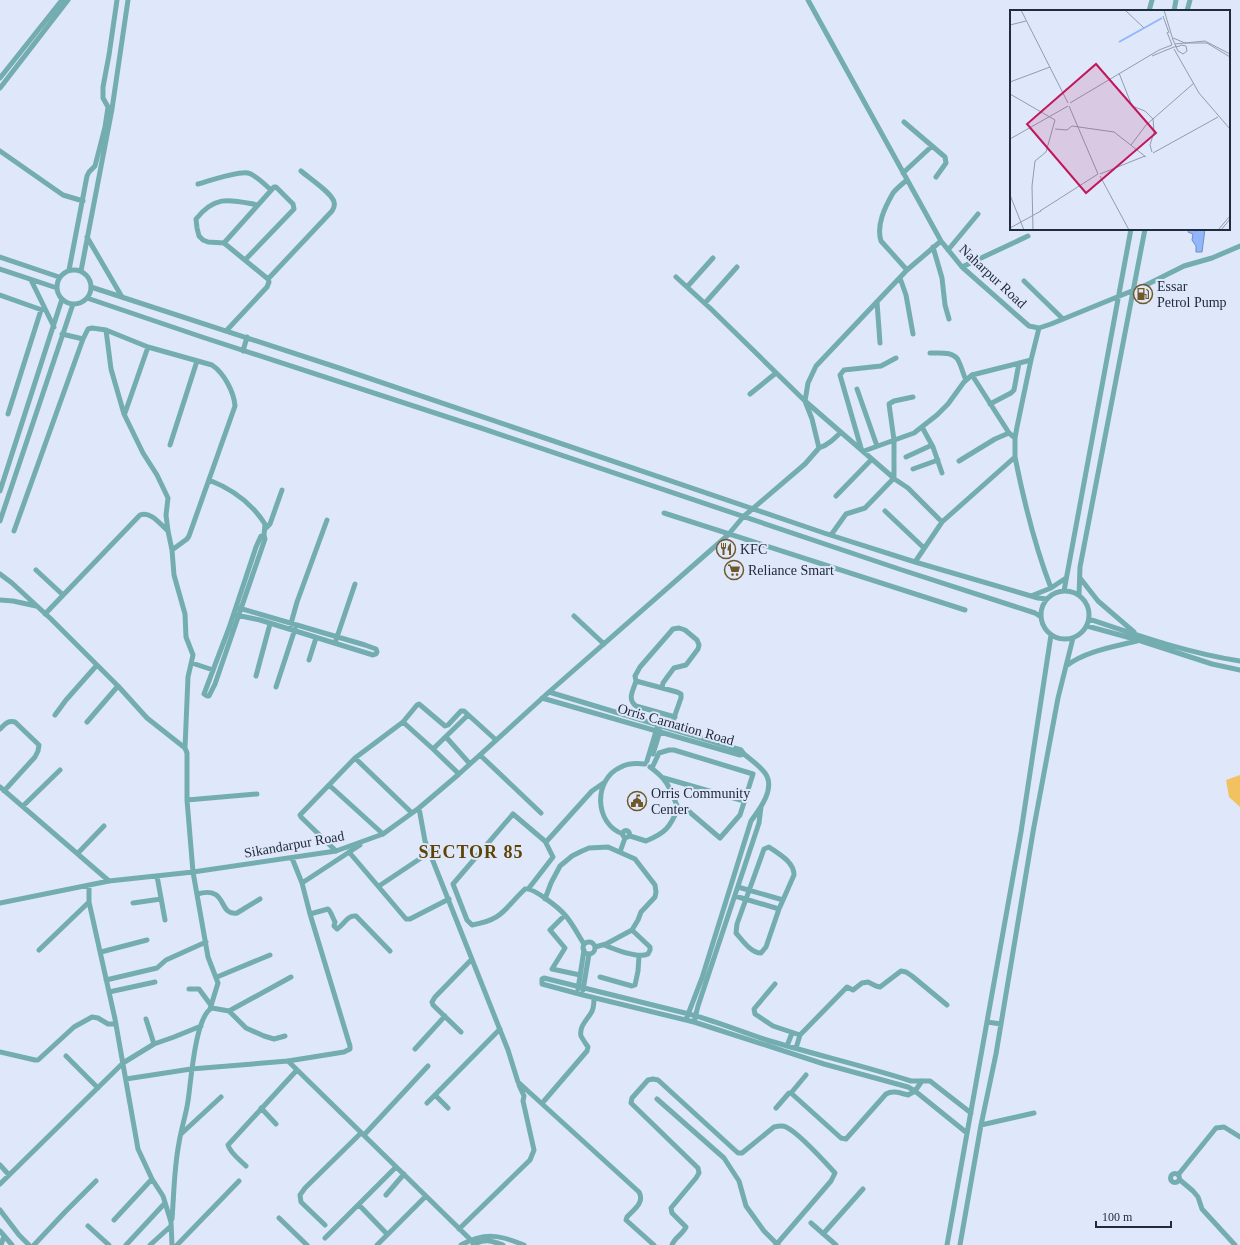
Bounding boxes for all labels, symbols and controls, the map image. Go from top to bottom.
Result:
inset map [1010,10,1230,230]
street label: Naharpur Road [956,242,1029,311]
place label: Essar Petrol Pump [1157,279,1227,310]
fuel station icon: Essar Petrol Pump [1132,283,1154,305]
restaurant icon: KFC [715,538,737,560]
place label: KFC [740,542,767,557]
supermarket icon: Reliance Smart [723,559,745,581]
place label: Reliance Smart [748,563,834,578]
street label: Orris Carnation Road [616,701,736,748]
place label: Orris Community Center [651,786,750,817]
public building icon: Orris Community Center [626,790,648,812]
street label: Sikandarpur Road [243,828,345,861]
district label: SECTOR 85 [418,842,524,862]
scale bar [1096,1203,1171,1229]
text: 100 m [1102,1210,1133,1224]

